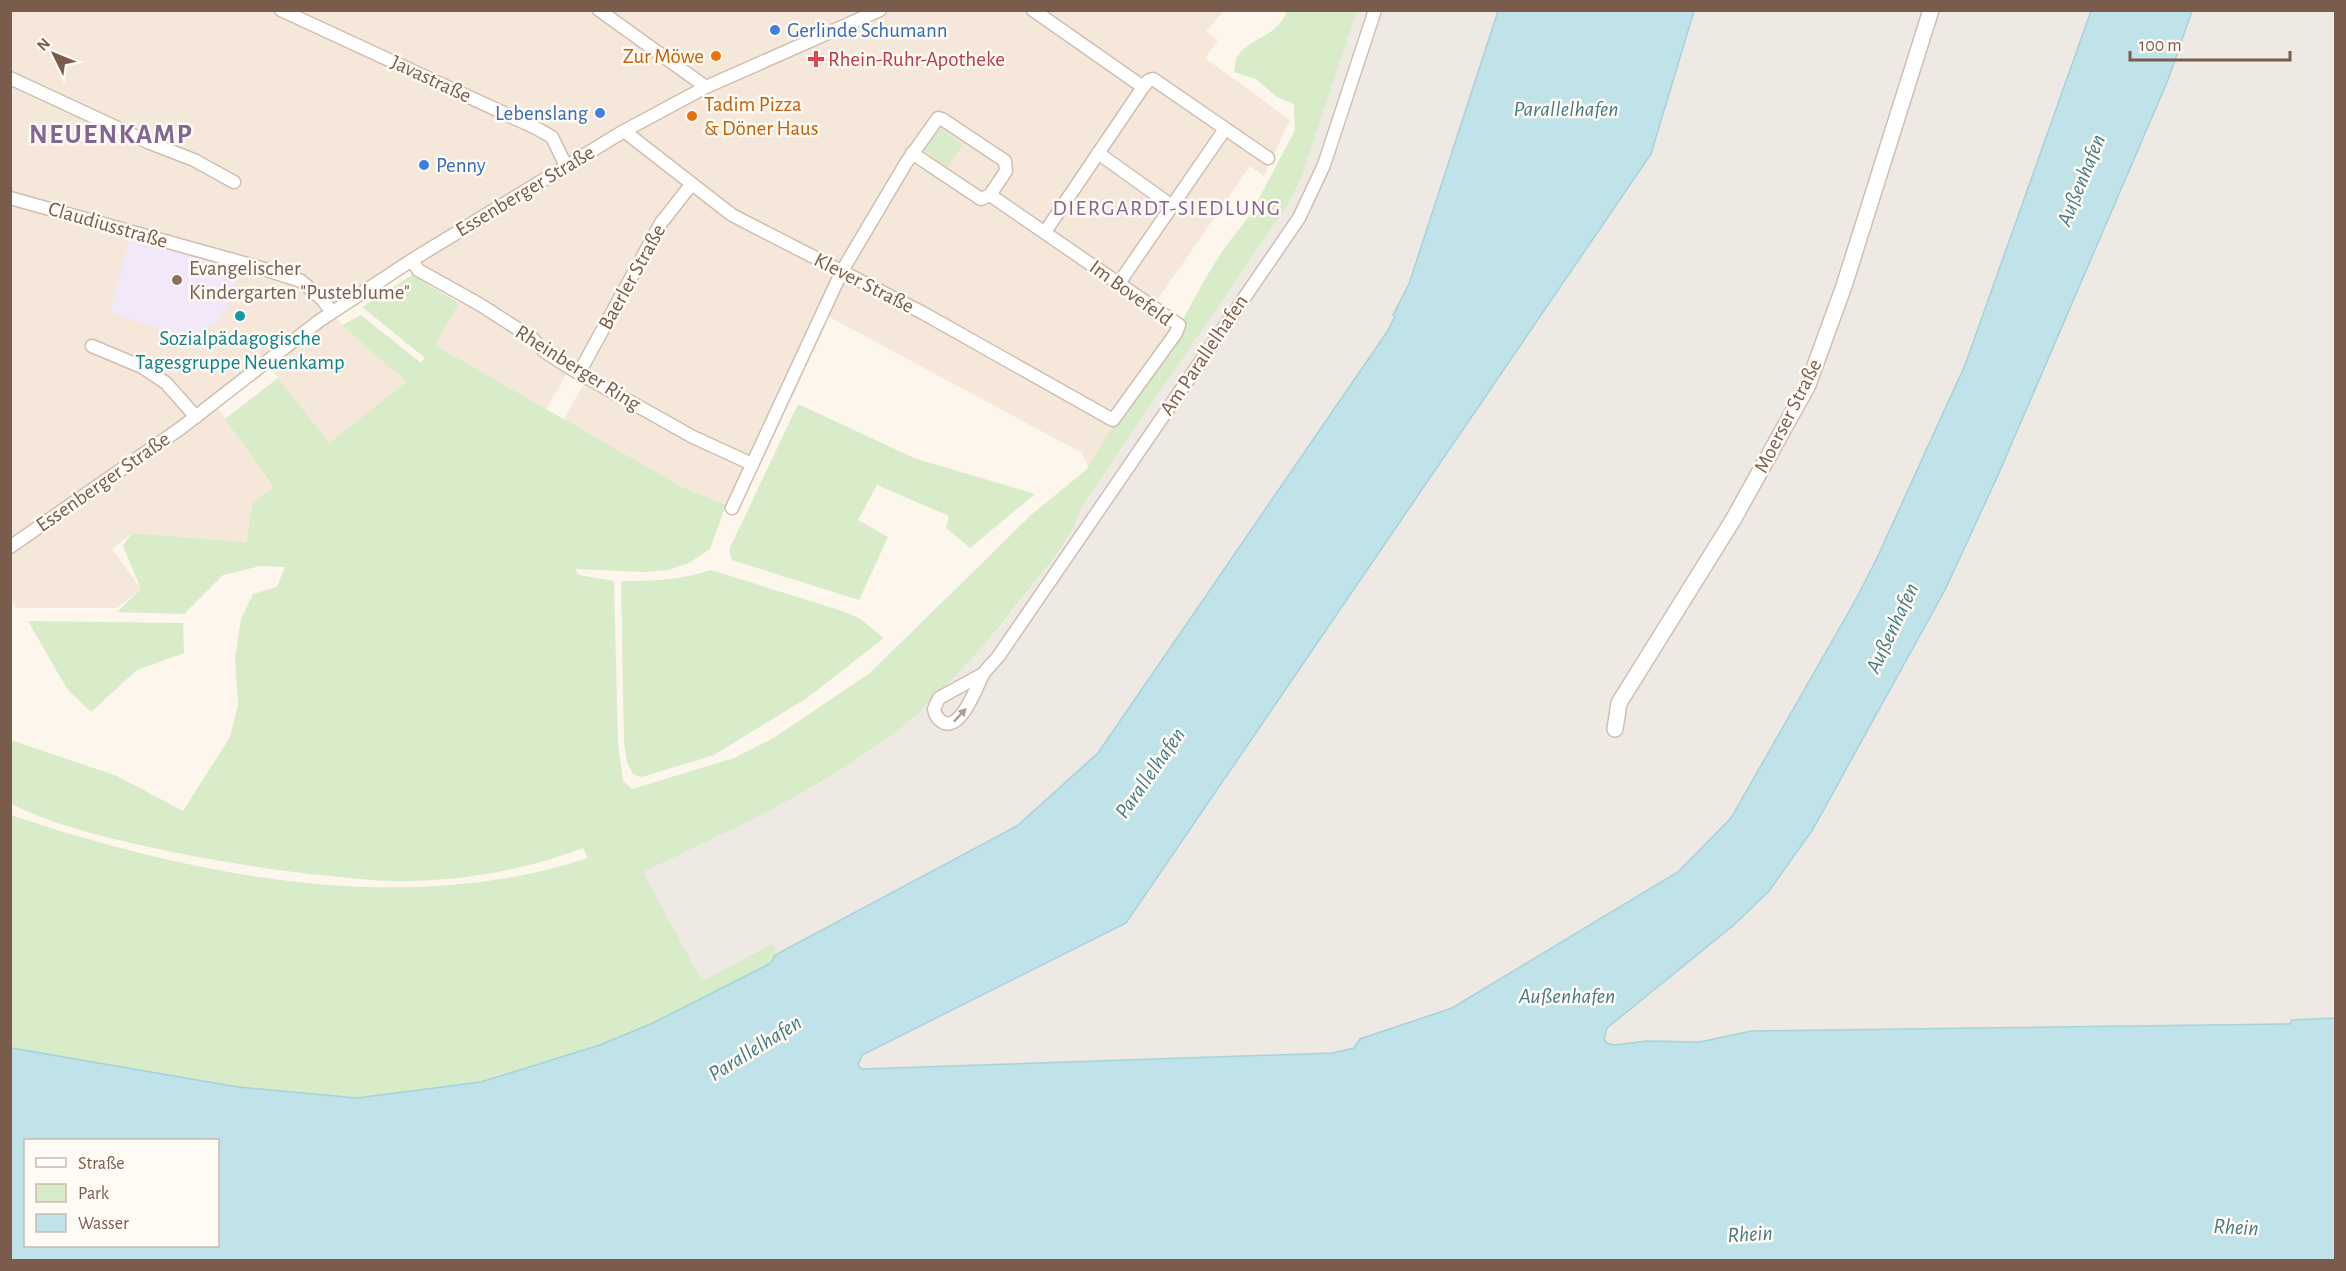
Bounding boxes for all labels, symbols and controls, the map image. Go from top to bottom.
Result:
place label: Gerlinde Schumann [787,20,948,41]
marker: Gerlinde Schumann [768,23,782,37]
north arrow [24,24,84,84]
scale bar [2130,24,2290,62]
text: N [34,35,53,54]
text: 100 m [2139,37,2182,55]
place label: Zur Möwe [623,46,704,67]
marker: Zur Möwe [709,49,723,63]
place label: Rhein-Ruhr-Apotheke [828,49,1005,70]
street label: Javastraße [388,51,474,107]
marker: Rhein-Ruhr-Apotheke [809,52,823,66]
place label: Tadim Pizza & Döner Haus [704,94,819,139]
water label: Parallelhafen [1513,98,1619,120]
place label: Lebenslang [495,103,589,124]
marker: Lebenslang [593,106,607,120]
marker: Tadim Pizza & Döner Haus [685,109,699,123]
district label: NEUENKAMP [29,121,193,148]
water label: Außenhafen [2052,131,2109,230]
street label: Essenberger Straße [452,141,598,241]
place label: Penny [436,155,486,176]
marker: Penny [417,158,431,172]
district label: DIERGARDT-SIEDLUNG [1052,197,1282,219]
street label: Claudiusstraße [46,198,170,252]
street label: Baerler Straße [595,221,669,333]
street label: Klever Straße [811,249,917,317]
street label: Im Bovefeld [1086,256,1176,330]
place label: Evangelischer Kindergarten "Pusteblume" [189,258,410,303]
marker: Evangelischer Kindergarten "Pusteblume" [170,273,184,287]
street label: Am Parallelhafen [1156,291,1252,419]
marker: Sozialpädagogische Tagesgruppe Neuenkamp [233,309,247,323]
street label: Rheinberger Ring [512,321,645,415]
place label: Sozialpädagogische Tagesgruppe Neuenkamp [135,328,345,373]
street label: Moerser Straße [1750,356,1826,476]
street label: Essenberger Straße [32,428,174,536]
water label: Außenhafen [1861,580,1922,677]
one-way arrow [953,707,967,722]
water label: Parallelhafen [1111,724,1189,822]
water label: Außenhafen [1518,985,1615,1007]
water label: Parallelhafen [705,1011,805,1085]
legend [24,1139,219,1247]
text: Straße [78,1155,124,1173]
text: Park [78,1185,110,1203]
text: Wasser [78,1215,129,1233]
water label: Rhein [2213,1215,2259,1239]
water label: Rhein [1727,1222,1773,1246]

